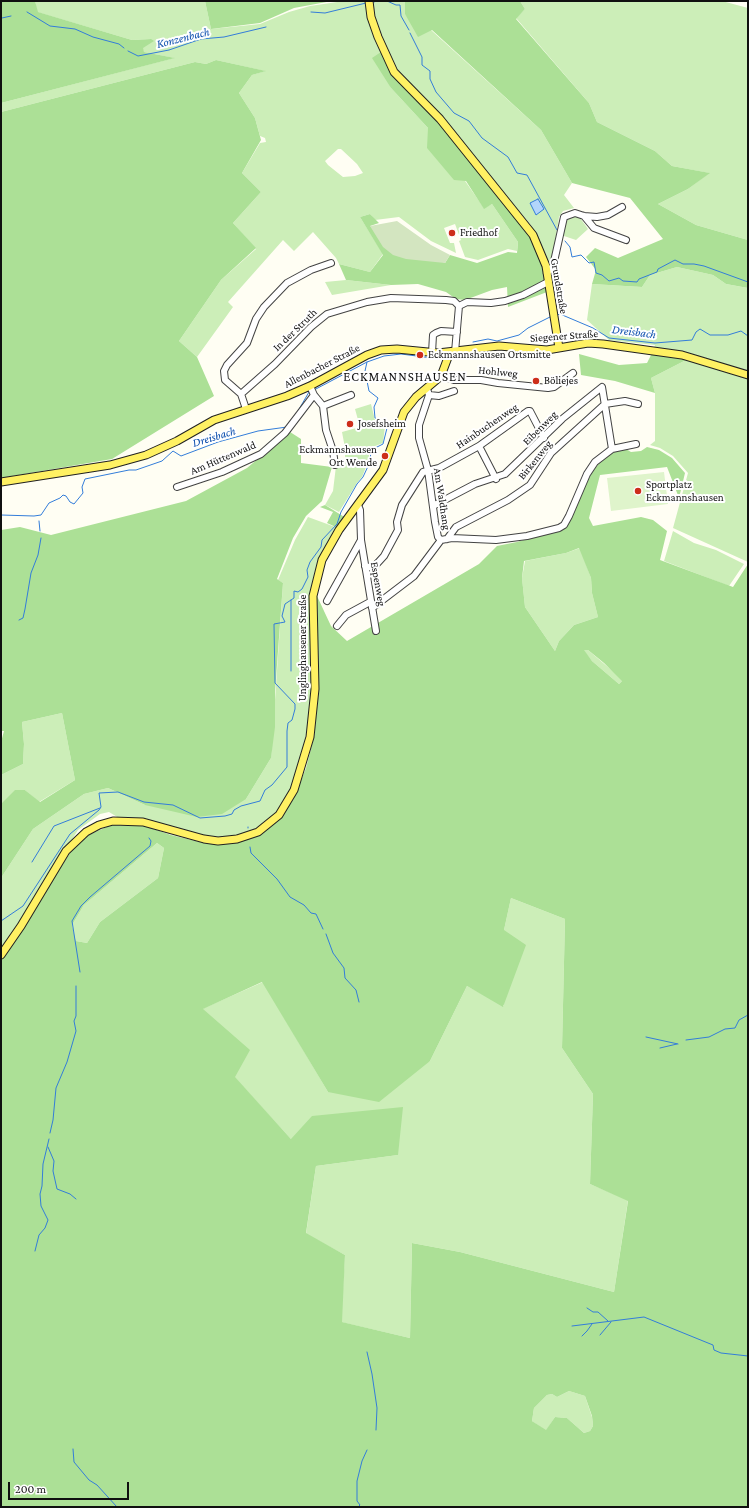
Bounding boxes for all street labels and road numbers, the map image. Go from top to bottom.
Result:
street label: Grundstraße [548,257,570,315]
street label: In der Struth [270,306,320,354]
street label: Siegener Straße [530,327,598,345]
street label: Allenbacher Straße [282,341,362,391]
street label: Hohlweg [478,363,518,381]
street label: Hainbuchenweg [454,400,520,452]
street label: Eibenweg [520,408,560,448]
street label: Am Hüttenwald [188,438,258,478]
street label: Birkenweg [515,438,555,482]
street label: Am Waldhang [431,467,453,531]
street label: Espenweg [368,561,388,607]
street label: Unglinghausener Straße [296,595,310,701]

